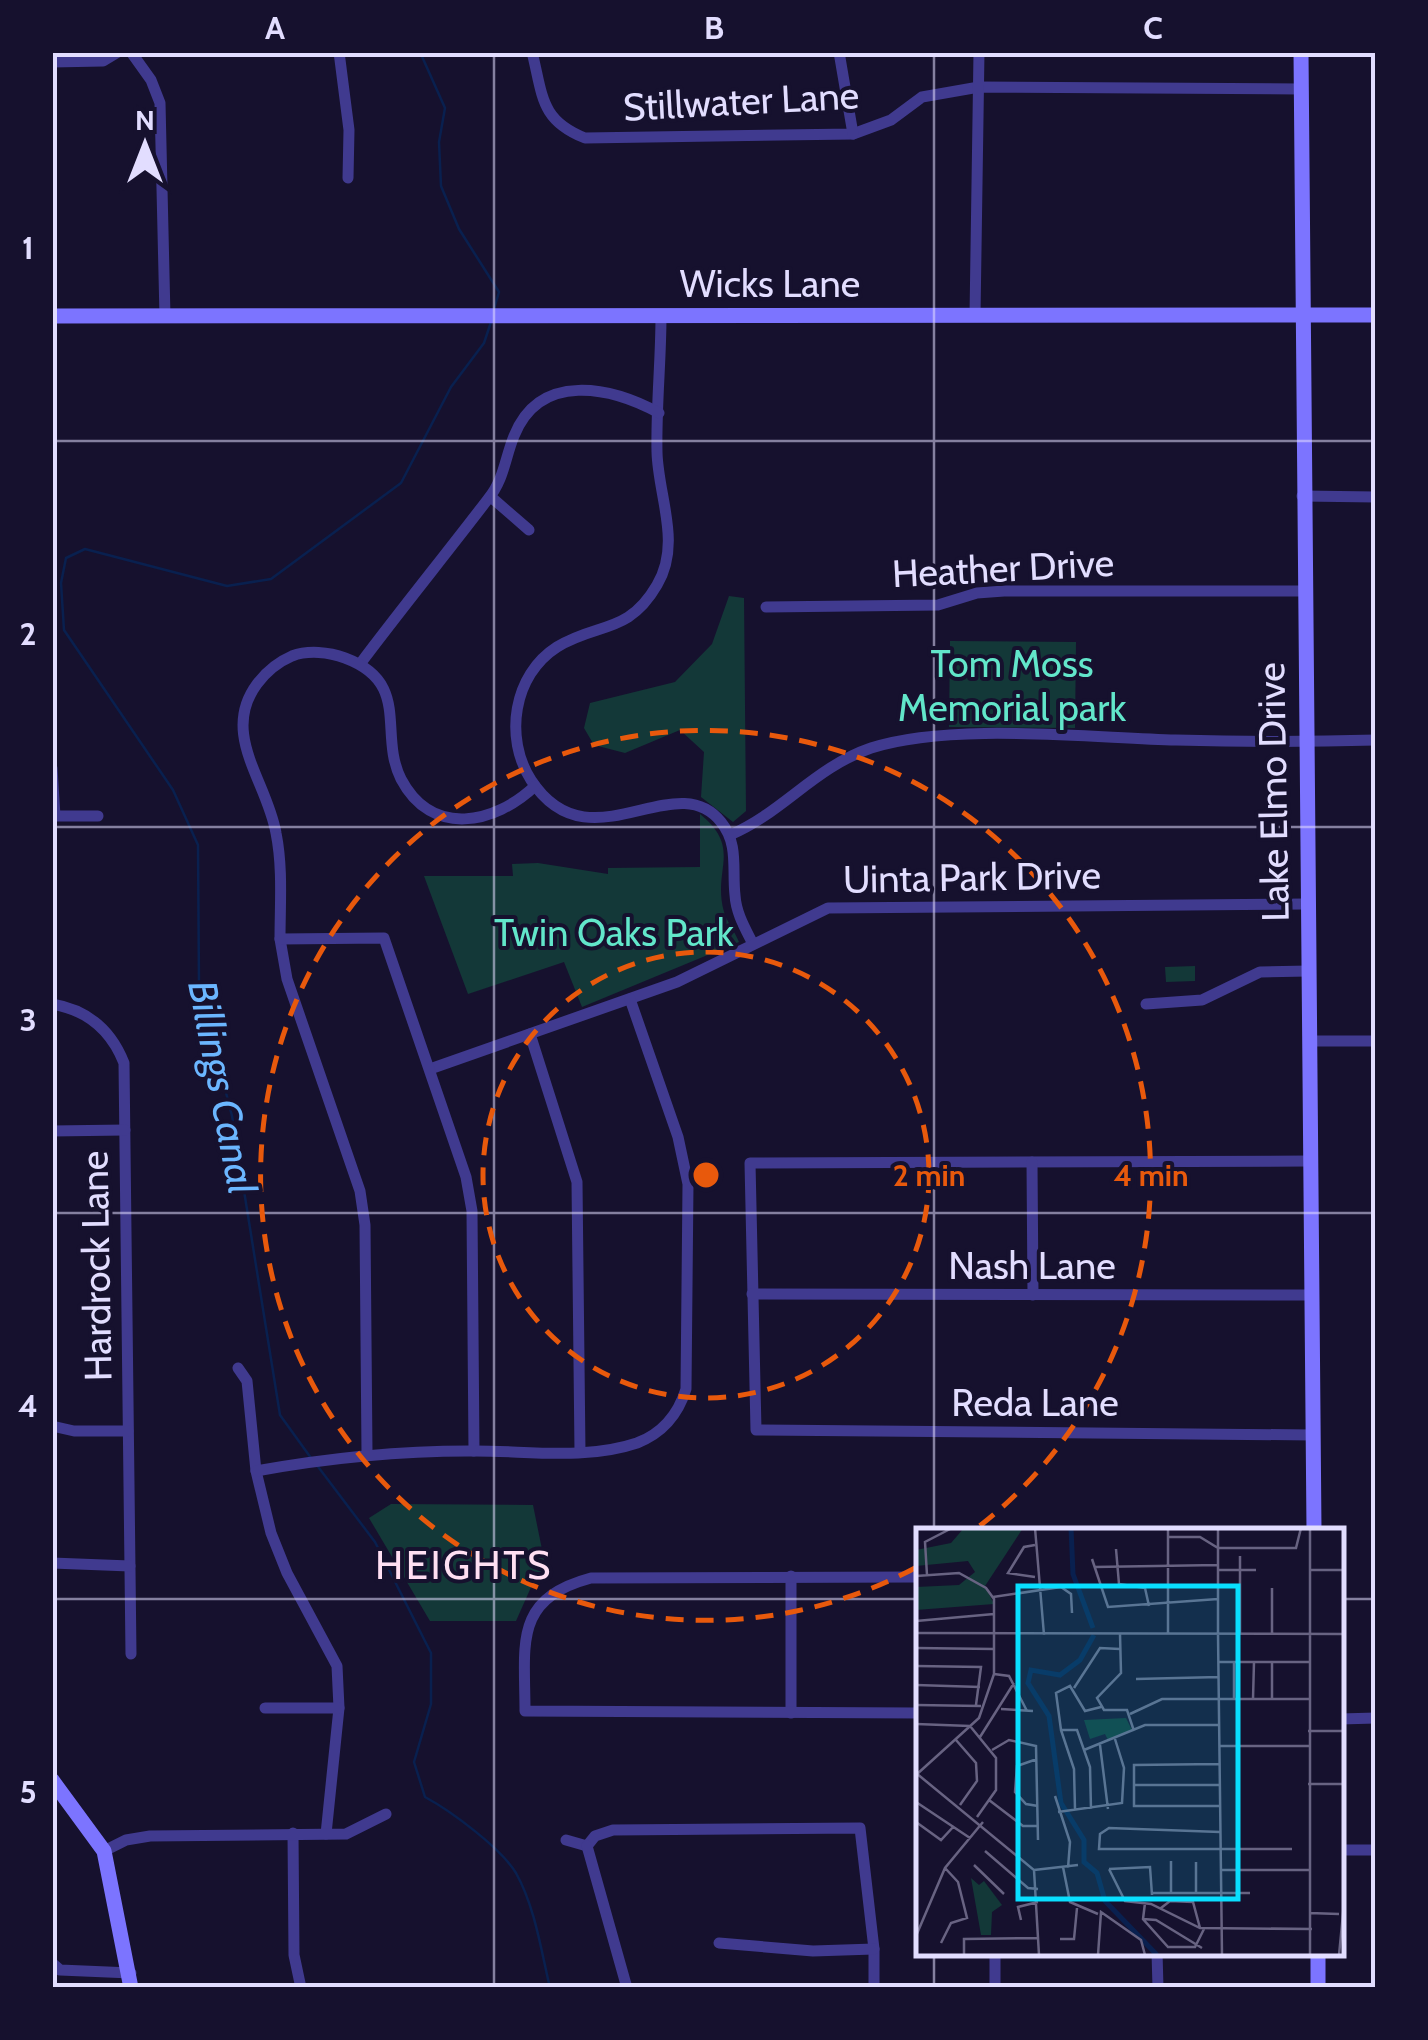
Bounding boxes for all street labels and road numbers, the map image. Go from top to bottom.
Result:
street label: Stillwater Lane [622,71,860,131]
street label: Wicks Lane [680,260,860,307]
street label: Heather Drive [891,539,1115,597]
street label: Lake Elmo Drive [1247,662,1299,922]
street label: Uinta Park Drive [843,851,1101,903]
street label: Hardrock Lane [70,1150,122,1382]
street label: Nash Lane [948,1242,1116,1289]
street label: Reda Lane [951,1379,1119,1426]

